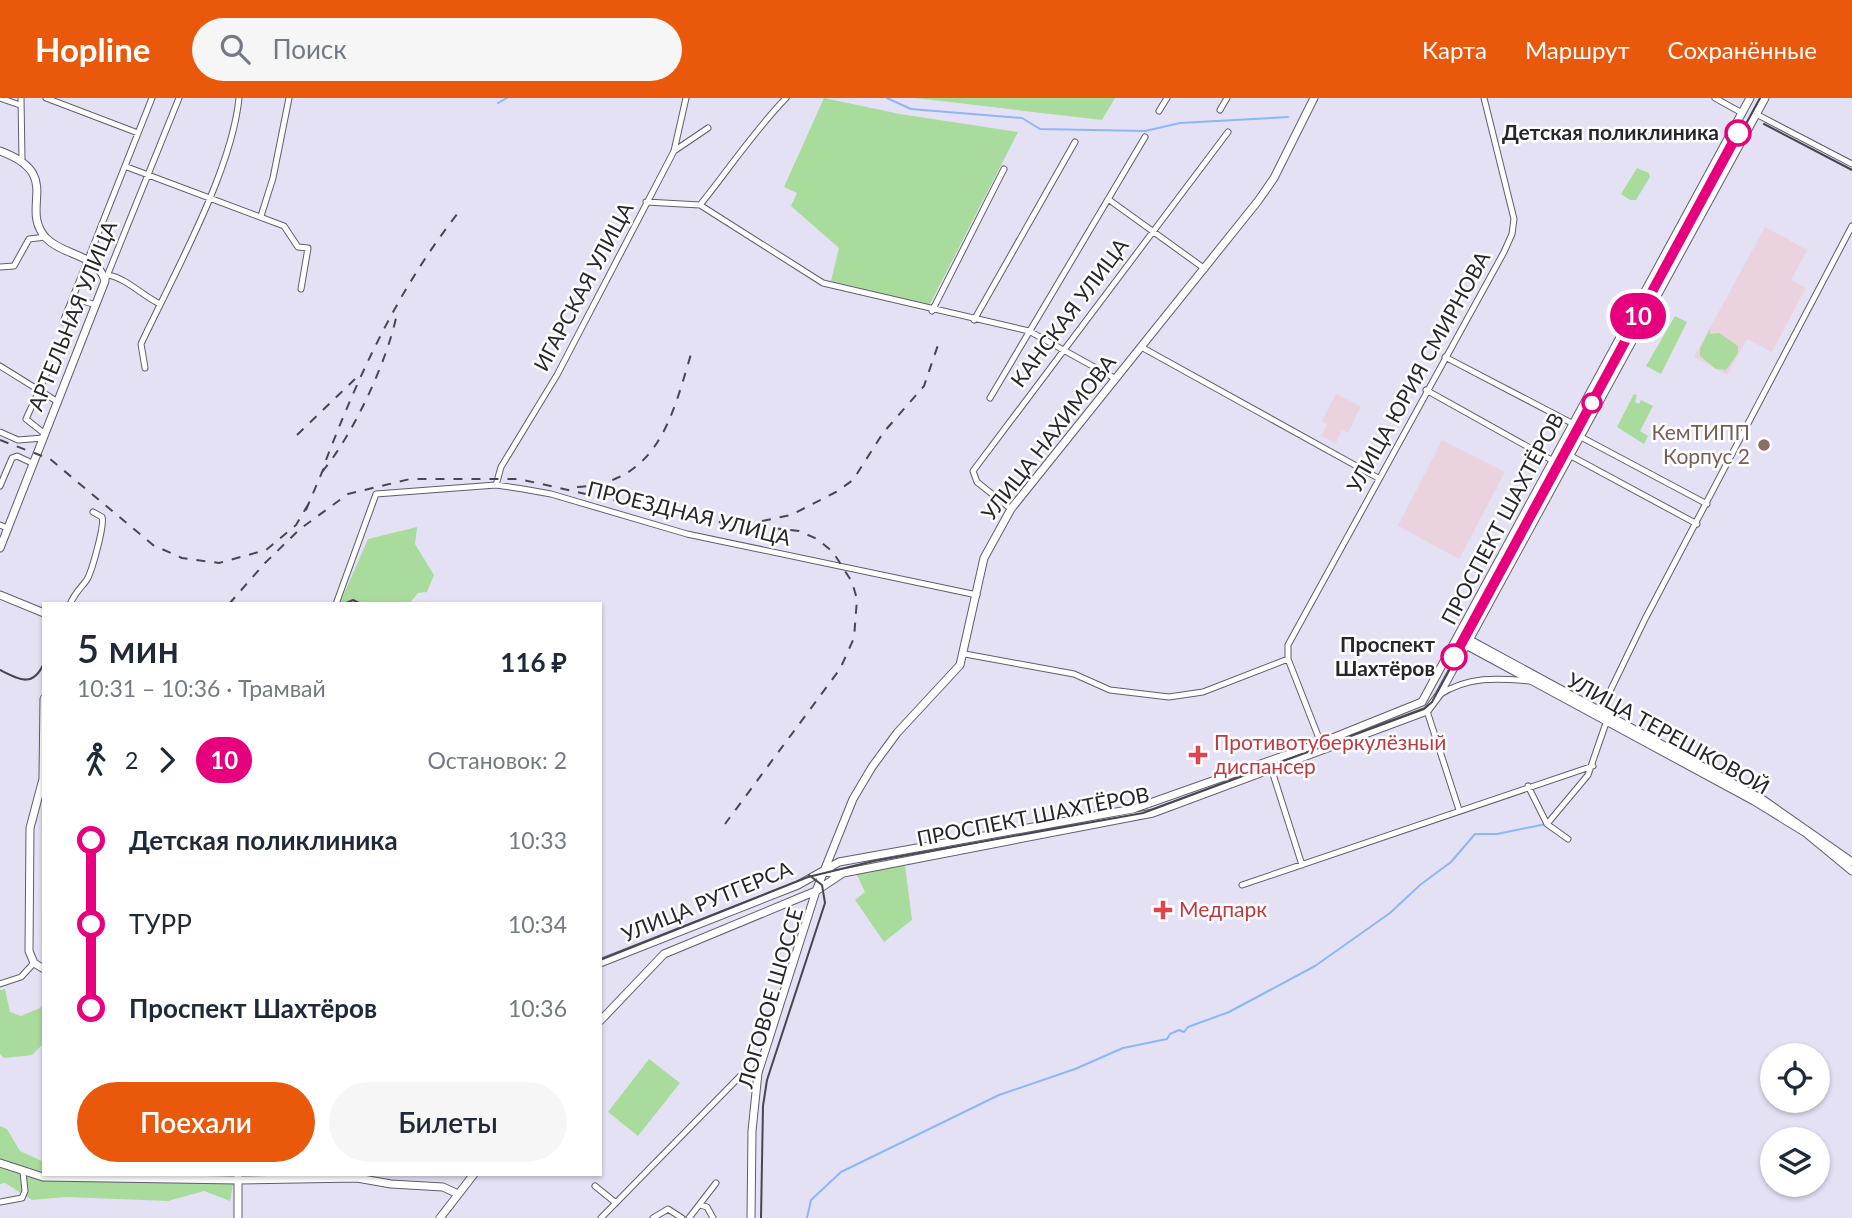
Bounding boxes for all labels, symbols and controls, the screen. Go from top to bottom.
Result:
search box [192,18,682,81]
text: Hopline [35,29,150,69]
icon: search [216,30,254,68]
text: Поиск [272,33,347,65]
text: Карта [1422,35,1487,64]
text: Маршрут [1525,35,1630,64]
text: Сохранённые [1668,35,1817,64]
place label: Детская поликлиника [1502,119,1719,144]
marker: Детская поликлиника [1725,120,1751,146]
street label: ИГАРСКАЯ УЛИЦА [528,197,638,375]
street label: АРТЕЛЬНАЯ УЛИЦА [22,216,121,414]
street label: КАНСКАЯ УЛИЦА [1005,232,1133,391]
street label: УЛИЦА ЮРИЯ СМИРНОВА [1341,246,1495,496]
line badge: 10 [1606,293,1670,339]
text: 10 [1624,301,1652,330]
street label: УЛИЦА НАХИМОВА [976,349,1121,525]
unlabelled marker [1582,393,1602,413]
street label: ПРОСПЕКТ ШАХТЁРОВ [1435,408,1568,628]
place label: КемТИПП Корпус 2 [1651,419,1750,468]
marker: КемТИПП Корпус 2 [1756,437,1772,453]
street label: ПРОЕЗДНАЯ УЛИЦА [585,475,794,550]
text: 5 мин [77,625,179,671]
place label: Проспект Шахтёров [1335,631,1435,680]
marker: Проспект Шахтёров [1441,644,1467,670]
text: 116 ₽ [500,646,567,678]
street label: УЛИЦА ТЕРЕШКОВОЙ [1563,667,1774,799]
text: 10:31 – 10:36 · Трамвай [77,674,326,702]
place label: Противотуберкулёзный диспансер [1214,729,1446,778]
icon: walk [77,741,115,779]
icon: forward [148,741,186,779]
text: 10 [210,745,238,774]
marker: Противотуберкулёзный диспансер [1188,745,1208,765]
text: 2 [125,746,138,774]
text: Остановок: 2 [427,746,567,774]
street label: ПРОСПЕКТ ШАХТЁРОВ [914,781,1151,850]
text: Детская поликлиника [129,824,398,856]
text: 10:33 [508,826,567,854]
street label: УЛИЦА РУТГЕРСА [618,855,796,946]
place label: Медпарк [1179,896,1267,921]
marker: Медпарк [1153,900,1173,920]
street label: ЛОГОВОЕ ШОССЕ [732,904,807,1092]
text: ТУРР [129,908,192,940]
text: 10:34 [508,910,567,938]
text: Проспект Шахтёров [129,992,377,1024]
text: 10:36 [508,994,567,1022]
map controls [1760,1043,1830,1197]
button: locate [1760,1043,1830,1113]
button: Поехали [77,1082,315,1162]
button: Билеты [329,1082,567,1162]
button: layers [1760,1127,1830,1197]

